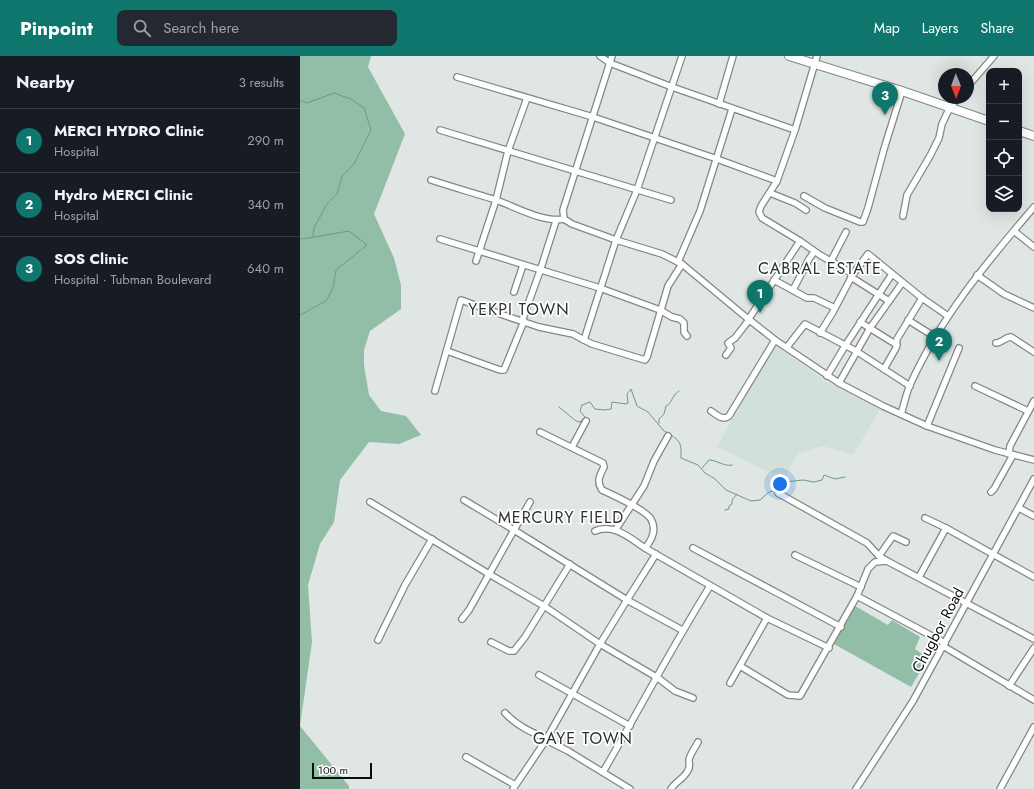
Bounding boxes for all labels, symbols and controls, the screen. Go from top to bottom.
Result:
search box [117,10,397,46]
text: Pinpoint [20,15,93,42]
icon: search [131,17,153,39]
text: Search here [163,17,239,39]
text: Map [874,18,900,38]
text: Layers [922,18,958,38]
text: Share [980,18,1014,38]
north arrow [938,68,974,104]
map controls [986,68,1022,212]
button: + [986,68,1022,104]
text: Nearby [16,70,74,94]
text: 3 results [239,73,284,92]
pin: 3 [872,82,898,115]
button: − [986,104,1022,140]
text: MERCI HYDRO Clinic [54,120,204,142]
text: 1 [26,131,32,150]
text: 290 m [247,131,284,150]
button: locate [986,140,1022,176]
text: Hospital [54,142,99,161]
button: layers [986,176,1022,212]
text: Hydro MERCI Clinic [54,184,193,206]
text: 2 [25,195,33,214]
text: 340 m [247,195,284,214]
text: Hospital [54,206,99,225]
text: SOS Clinic [54,248,128,270]
district label: CABRAL ESTATE [758,257,882,280]
text: 3 [25,259,33,278]
text: 640 m [247,259,284,278]
text: Hospital · Tubman Boulevard [54,270,211,289]
pin: 1 [747,280,773,313]
district label: YEKPI TOWN [468,298,570,321]
pin: 2 [926,328,952,361]
your location [770,474,790,494]
district label: MERCURY FIELD [498,506,624,529]
street label: Chugbor Road [906,584,970,676]
district label: GAYE TOWN [533,727,633,750]
scale bar [312,761,372,780]
text: 100 m [318,762,348,778]

